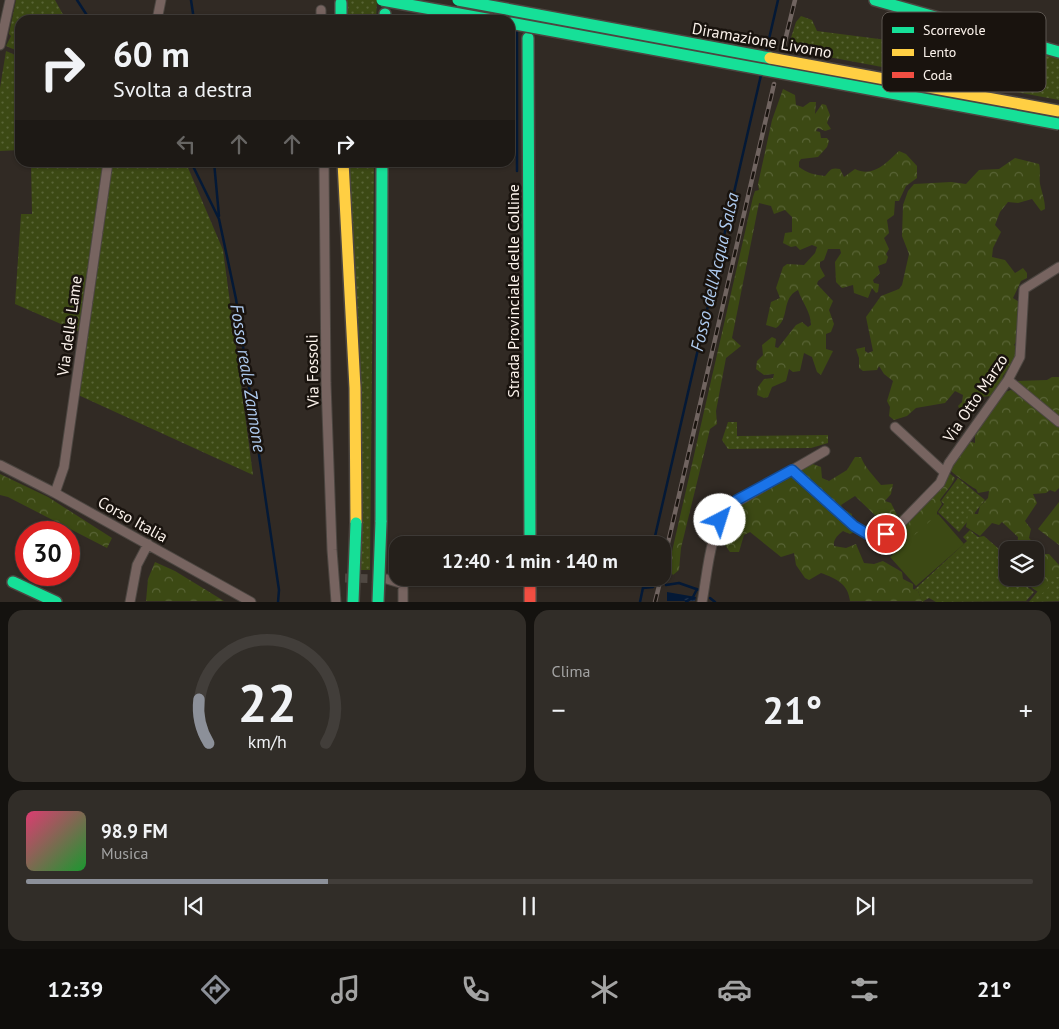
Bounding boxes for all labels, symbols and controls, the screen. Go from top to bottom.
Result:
legend [882,12,1046,92]
street label: Diramazione Livorno [691,18,833,62]
text: Scorrevole [923,21,986,39]
text: 60 m [113,31,190,77]
icon: right [30,35,95,100]
text: Lento [923,43,956,61]
text: Coda [923,66,953,84]
text: Svolta a destra [113,75,252,103]
icon: left [172,130,200,158]
icon: ahead [225,130,253,158]
icon: ahead [278,130,306,158]
icon: right [331,130,359,158]
street label: Strada Provinciale delle Colline [503,184,523,398]
water label: Fosso dell'Acqua Salsa [685,190,744,353]
street label: Via delle Lame [52,275,86,378]
water label: Fosso reale Zannone [225,302,272,454]
street label: Via Fossoli [301,334,323,409]
street label: Via Otto Marzo [938,350,1012,447]
street label: Corso Italia [94,492,172,546]
position arrow [693,493,745,545]
pin [865,513,907,555]
icon: arrive [872,520,900,548]
speed limit sign: 30 [15,521,80,586]
map controls [999,541,1044,586]
button: layers [999,541,1044,586]
text: 12:40 · 1 min · 140 m [442,549,618,573]
text: Clima [552,661,591,681]
text: 22 [237,669,296,736]
text: 21° [762,685,822,734]
text: − [552,691,566,728]
text: + [1019,691,1033,728]
text: km/h [247,730,286,753]
text: 98.9 FM [101,819,168,843]
text: Musica [101,843,148,863]
icon: previous [180,892,208,920]
icon: pause [515,892,543,920]
icon: next [851,892,879,920]
icon: directions [198,972,233,1007]
icon: music [328,972,363,1007]
icon: phone [458,972,493,1007]
icon: climate [587,972,622,1007]
icon: car [717,972,752,1007]
icon: filters [847,972,882,1007]
text: 12:39 [47,975,103,1003]
text: 21° [977,975,1011,1003]

